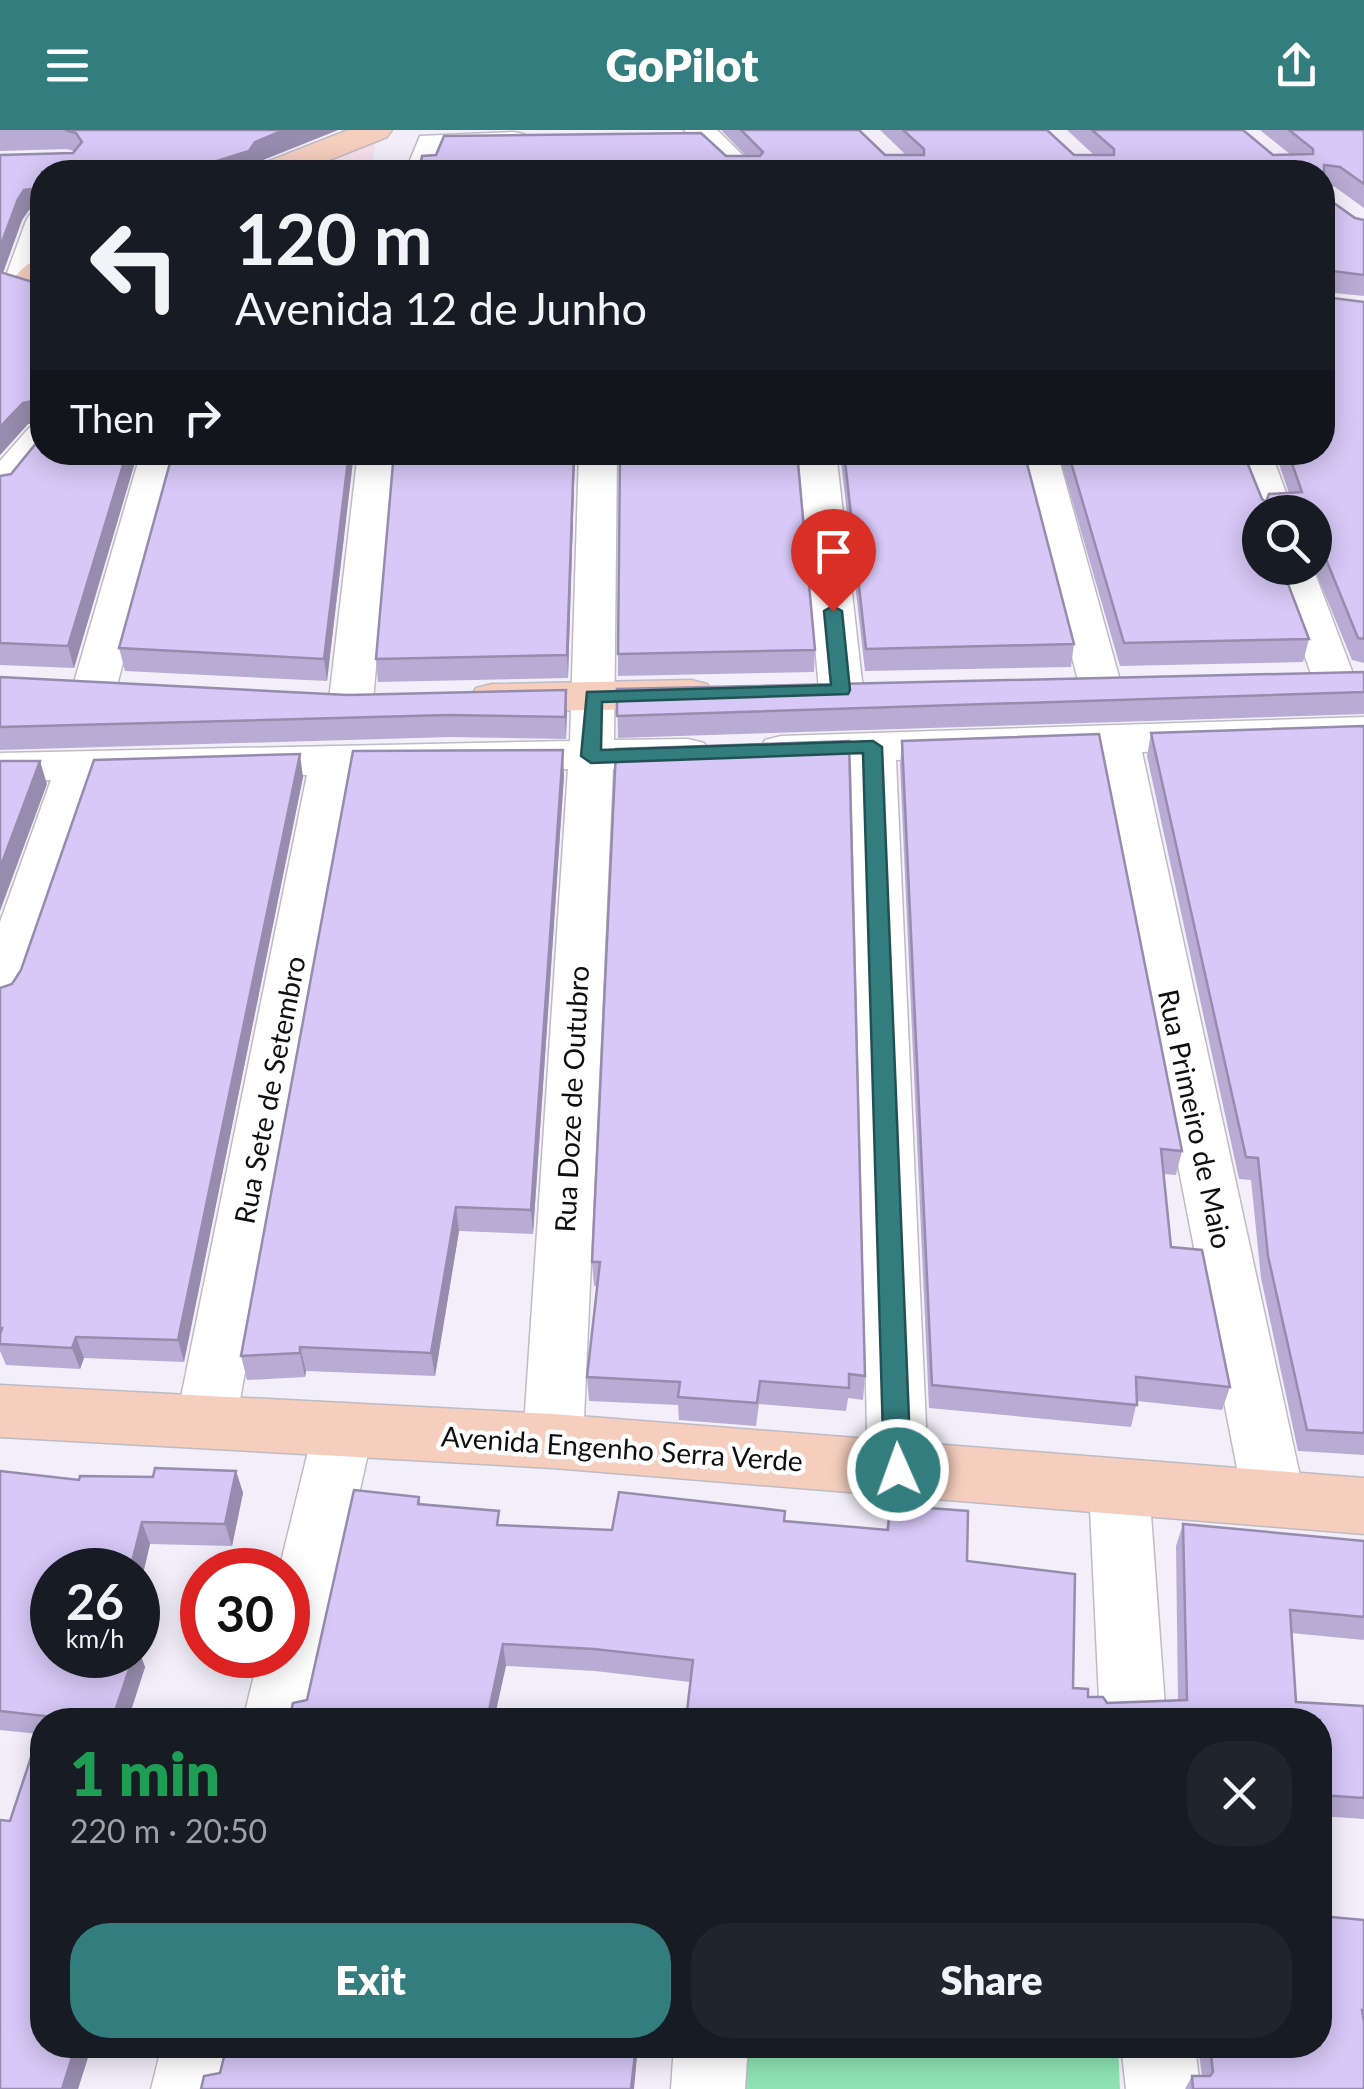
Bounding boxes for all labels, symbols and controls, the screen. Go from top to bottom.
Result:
icon: menu [40,38,95,93]
text: GoPilot [606,38,758,92]
icon: share [1269,38,1324,93]
text: 120 m [235,196,432,280]
icon: left [70,200,200,330]
text: Avenida 12 de Junho [235,281,647,335]
icon: right [175,390,230,445]
text: Then [70,395,155,441]
map controls [1242,495,1332,585]
button: search [1242,495,1332,585]
pin [791,509,876,612]
icon: arrive [806,524,861,579]
street label: Rua Sete de Setembro [226,953,312,1226]
street label: Rua Doze de Outubro [547,965,595,1233]
street label: Rua Primeiro de Maio [1152,986,1240,1251]
street label: Avenida Engenho Serra Verde [440,1418,804,1478]
position arrow [846,1418,950,1522]
speed limit sign: 30 [180,1548,310,1678]
text: 26 [66,1571,124,1631]
text: km/h [66,1623,124,1653]
text: 1 min [70,1737,220,1809]
button: close [1187,1741,1292,1846]
text: 220 m · 20:50 [70,1811,267,1850]
button: Exit [70,1923,671,2038]
button: Share [691,1923,1292,2038]

